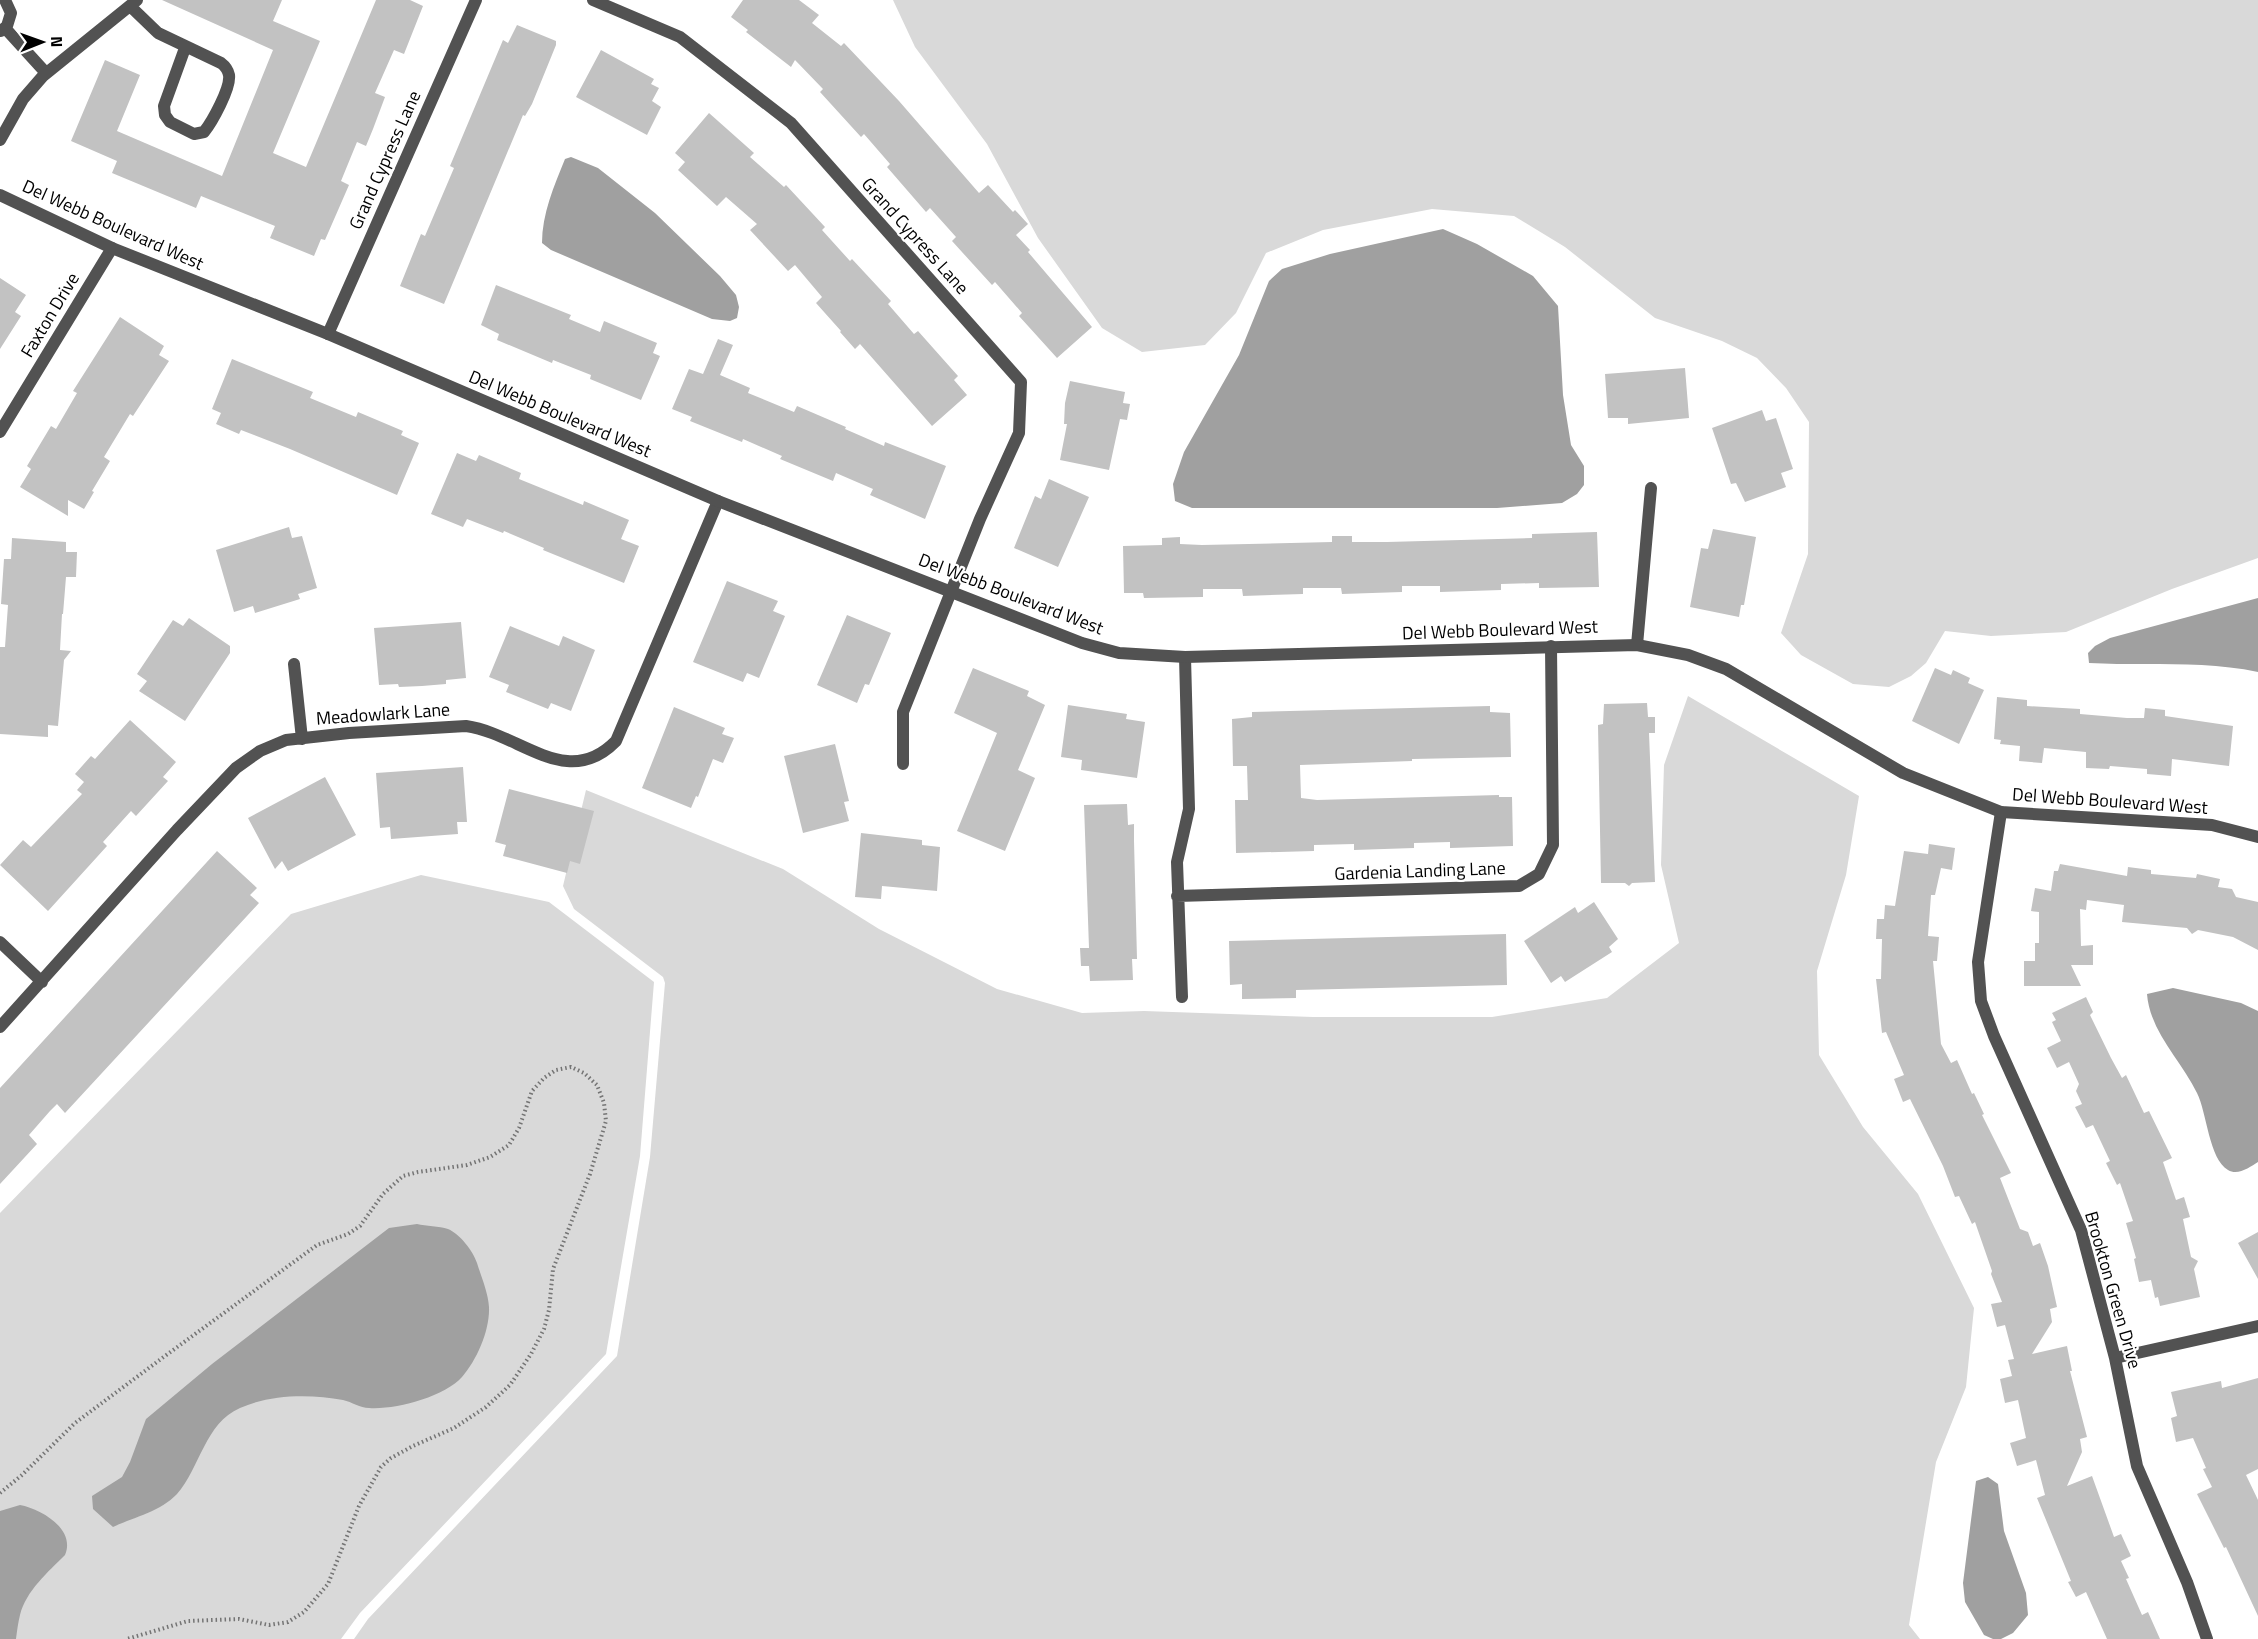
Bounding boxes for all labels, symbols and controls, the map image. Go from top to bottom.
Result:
north arrow [12,12,72,72]
text: N [45,36,69,47]
street label: Grand Cypress Lane [342,86,427,234]
street label: Grand Cypress Lane [855,171,975,300]
street label: Del Webb Boulevard West [18,172,209,277]
street label: Faxton Drive [14,267,86,362]
street label: Del Webb Boulevard West [465,363,656,465]
street label: Del Webb Boulevard West [915,546,1108,642]
street label: Del Webb Boulevard West [1402,613,1599,646]
street label: Meadowlark Lane [315,695,451,732]
street label: Del Webb Boulevard West [2011,780,2209,821]
street label: Gardenia Landing Lane [1334,854,1506,887]
street label: Brookton Green Drive [2078,1208,2149,1372]

